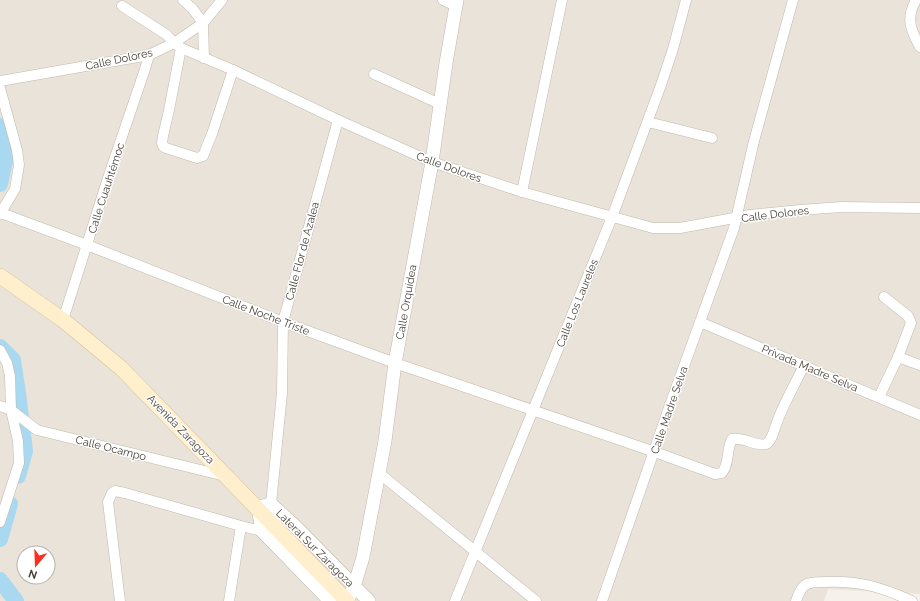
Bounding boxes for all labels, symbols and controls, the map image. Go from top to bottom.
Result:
street label: Calle Dolores [84,46,154,73]
street label: Calle Cuauhtémoc [86,141,127,235]
street label: Calle Dolores [415,150,483,185]
street label: Calle Flor de Azalea [283,201,322,302]
street label: Calle Dolores [740,204,810,225]
street label: Calle Los Laureles [554,257,601,349]
street label: Calle Orquídea [394,264,419,341]
street label: Calle Noche Triste [220,293,312,338]
street label: Privada Madre Selva [760,342,860,395]
street label: Calle Madre Selva [648,365,691,456]
street label: Avenida Zaragoza [144,392,217,467]
street label: Calle Ocampo [74,433,148,464]
street label: Lateral Sur Zaragoza [273,507,356,590]
north arrow [16,545,56,585]
text: N [27,566,39,581]

